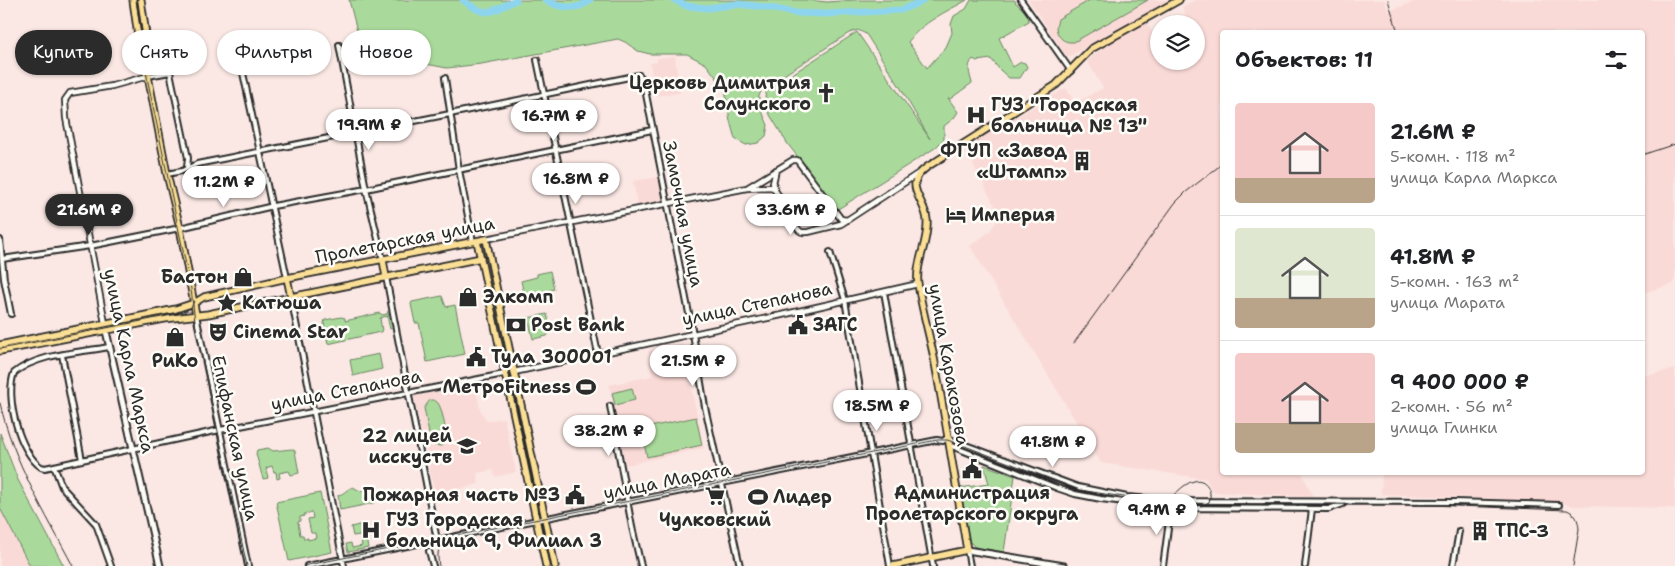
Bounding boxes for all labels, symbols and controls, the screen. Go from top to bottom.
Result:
map controls [1150,15,1205,70]
button: layers [1150,15,1205,70]
chip: Купить [15,30,112,75]
chip: Снять [122,30,207,75]
chip: Фильтры [217,30,331,75]
chip: Новое [341,30,431,75]
text: Объектов: 11 [1235,46,1373,74]
icon: filters [1602,46,1630,74]
place label: Церковь Димитрия Солунского [629,71,811,116]
church icon: Церковь Димитрия Солунского [815,82,837,104]
place label: ГУЗ "Городская больница № 13" [991,93,1147,138]
pin: 16.7M ₽ [508,100,600,142]
hospital icon: ГУЗ "Городская больница № 13" [965,104,987,126]
text: 16.7M ₽ [522,105,586,126]
pin: 19.9M ₽ [323,108,415,151]
text: 19.9M ₽ [337,114,401,135]
text: 21.6M ₽ [1390,118,1476,146]
icon: home [1275,123,1335,183]
street label: Замочная улица [657,139,709,289]
place label: ФГУП «Завод «Штамп» [940,139,1067,184]
text: 5-комн. · 118 m² [1390,146,1516,167]
building icon: ФГУП «Завод «Штамп» [1071,150,1093,172]
pin: 16.8M ₽ [530,162,622,205]
pin: 11.2M ₽ [178,166,270,208]
text: улица Карла Маркса [1390,167,1557,188]
text: 16.8M ₽ [543,168,609,189]
text: 11.2M ₽ [193,171,255,192]
pin: 21.6M ₽ [43,194,135,236]
pin: 33.6M ₽ [745,194,837,236]
text: 21.6M ₽ [56,199,122,220]
text: 33.6M ₽ [756,199,826,220]
place label: Империя [971,203,1055,227]
hotel icon: Империя [945,204,967,226]
street label: Пролетарская улица [313,211,497,269]
text: 41.8M ₽ [1390,243,1476,271]
icon: home [1275,248,1335,308]
place label: Бастон [161,265,228,289]
street label: улица Карла Маркса [98,266,160,456]
shop icon: Бастон [232,266,254,288]
text: 5-комн. · 163 m² [1390,271,1519,292]
street label: улица Степанова [680,276,834,332]
street label: улица Каракозова [923,282,975,448]
place label: Элкомп [483,285,554,309]
shop icon: Элкомп [457,286,479,308]
place label: Катюша [242,291,322,315]
place icon: Катюша [216,292,238,314]
text: улица Марата [1390,292,1505,313]
place label: Post Bank [531,313,625,337]
place label: ЗАГС [813,313,858,337]
bank icon: Post Bank [505,314,527,336]
public building icon: ЗАГС [787,314,809,336]
place label: Cinema Star [233,320,348,344]
theatre icon: Cinema Star [207,321,229,343]
shop icon: РиКо [164,326,186,348]
pin: 21.5M ₽ [647,344,739,387]
place label: Тула 300001 [491,345,612,369]
public building icon: Тула 300001 [465,346,487,368]
place label: РиКо [152,349,198,373]
text: 21.5M ₽ [661,350,725,371]
street label: Епифанская улица [206,353,264,523]
street label: улица Степанова [269,364,423,416]
text: 9 400 000 ₽ [1390,368,1529,396]
icon: home [1275,373,1335,433]
place label: МетроFitness [442,375,571,399]
sports icon: МетроFitness [575,376,597,398]
pin: 18.5M ₽ [831,390,923,432]
text: 18.5M ₽ [844,395,910,416]
text: 2-комн. · 56 m² [1390,396,1513,417]
pin: 38.2M ₽ [563,414,655,457]
text: улица Глинки [1390,417,1497,438]
text: 38.2M ₽ [574,420,644,441]
place label: 22 лицей исскуств [362,424,453,469]
pin: 41.8M ₽ [1007,426,1099,468]
text: 41.8M ₽ [1020,431,1086,452]
school or university icon: 22 лицей исскуств [456,435,478,457]
street label: улица Марата [601,457,733,505]
public building icon: Администрация Пролетарского округа [961,458,983,480]
place label: Администрация Пролетарского округа [866,481,1079,526]
place label: Пожарная часть №3 [363,483,560,507]
public building icon: Пожарная часть №3 [564,484,586,506]
supermarket icon: Чулковский [704,485,726,507]
place label: Лидер [773,485,832,509]
sports icon: Лидер [747,486,769,508]
pin: 9.4M ₽ [1116,494,1198,536]
text: 9.4M ₽ [1128,499,1186,520]
place label: ГУЗ Городская больница 9, Филиал 3 [386,508,602,553]
place label: Чулковский [659,508,772,532]
hospital icon: ГУЗ Городская больница 9, Филиал 3 [360,519,382,541]
place label: ТПС-3 [1495,519,1549,543]
building icon: ТПС-3 [1469,520,1491,542]

